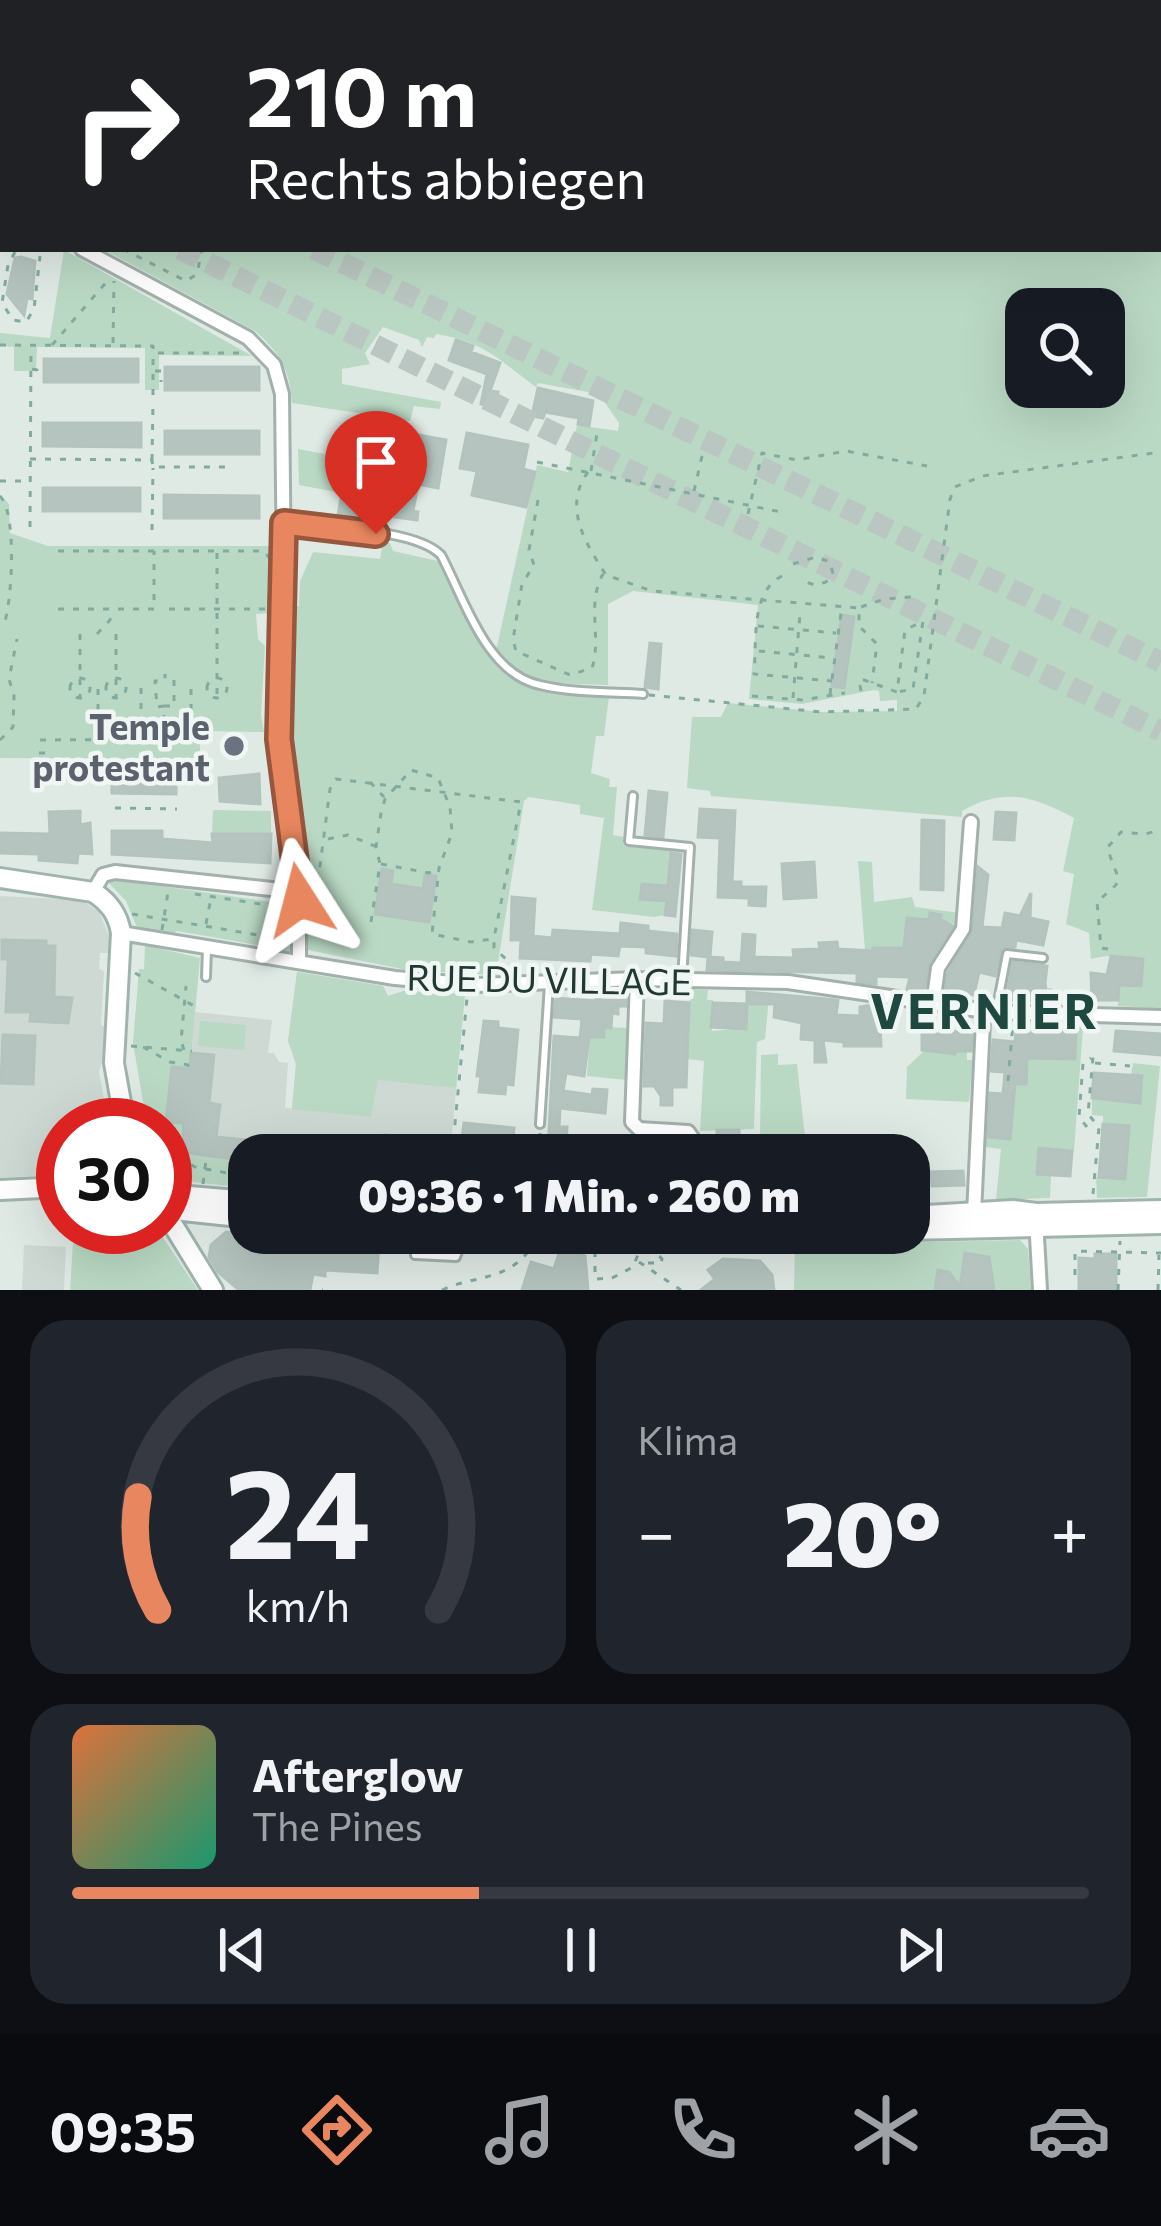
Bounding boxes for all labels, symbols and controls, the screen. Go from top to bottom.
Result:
text: 210 m [246,42,477,144]
icon: right [48,48,204,204]
text: Rechts abbiegen [246,144,646,210]
map controls [1005,288,1125,408]
button: search [1005,288,1125,408]
pin [325,411,427,534]
icon: arrive [343,429,409,495]
place label: Temple protestant [32,703,210,788]
marker: Temple protestant [221,733,247,759]
position arrow [237,837,363,963]
street label: RUE DU VILLAGE [406,954,692,1002]
district label: VERNIER [870,980,1100,1039]
speed limit sign: 30 [36,1098,192,1254]
text: 09:36 · 1 Min. · 260 m [358,1166,800,1221]
text: Klima [638,1415,738,1463]
text: 24 [225,1432,371,1585]
text: 20° [784,1475,942,1586]
text: − [638,1490,675,1571]
text: + [1050,1490,1089,1571]
text: km/h [246,1578,350,1631]
text: Afterglow [252,1746,463,1801]
text: The Pines [252,1801,423,1849]
icon: previous [209,1917,275,1983]
icon: pause [548,1917,614,1983]
icon: next [887,1917,953,1983]
icon: directions [295,2088,379,2172]
icon: music [478,2088,562,2172]
icon: phone [661,2088,745,2172]
icon: climate [844,2088,928,2172]
icon: car [1027,2088,1111,2172]
text: 09:35 [50,2097,196,2163]

